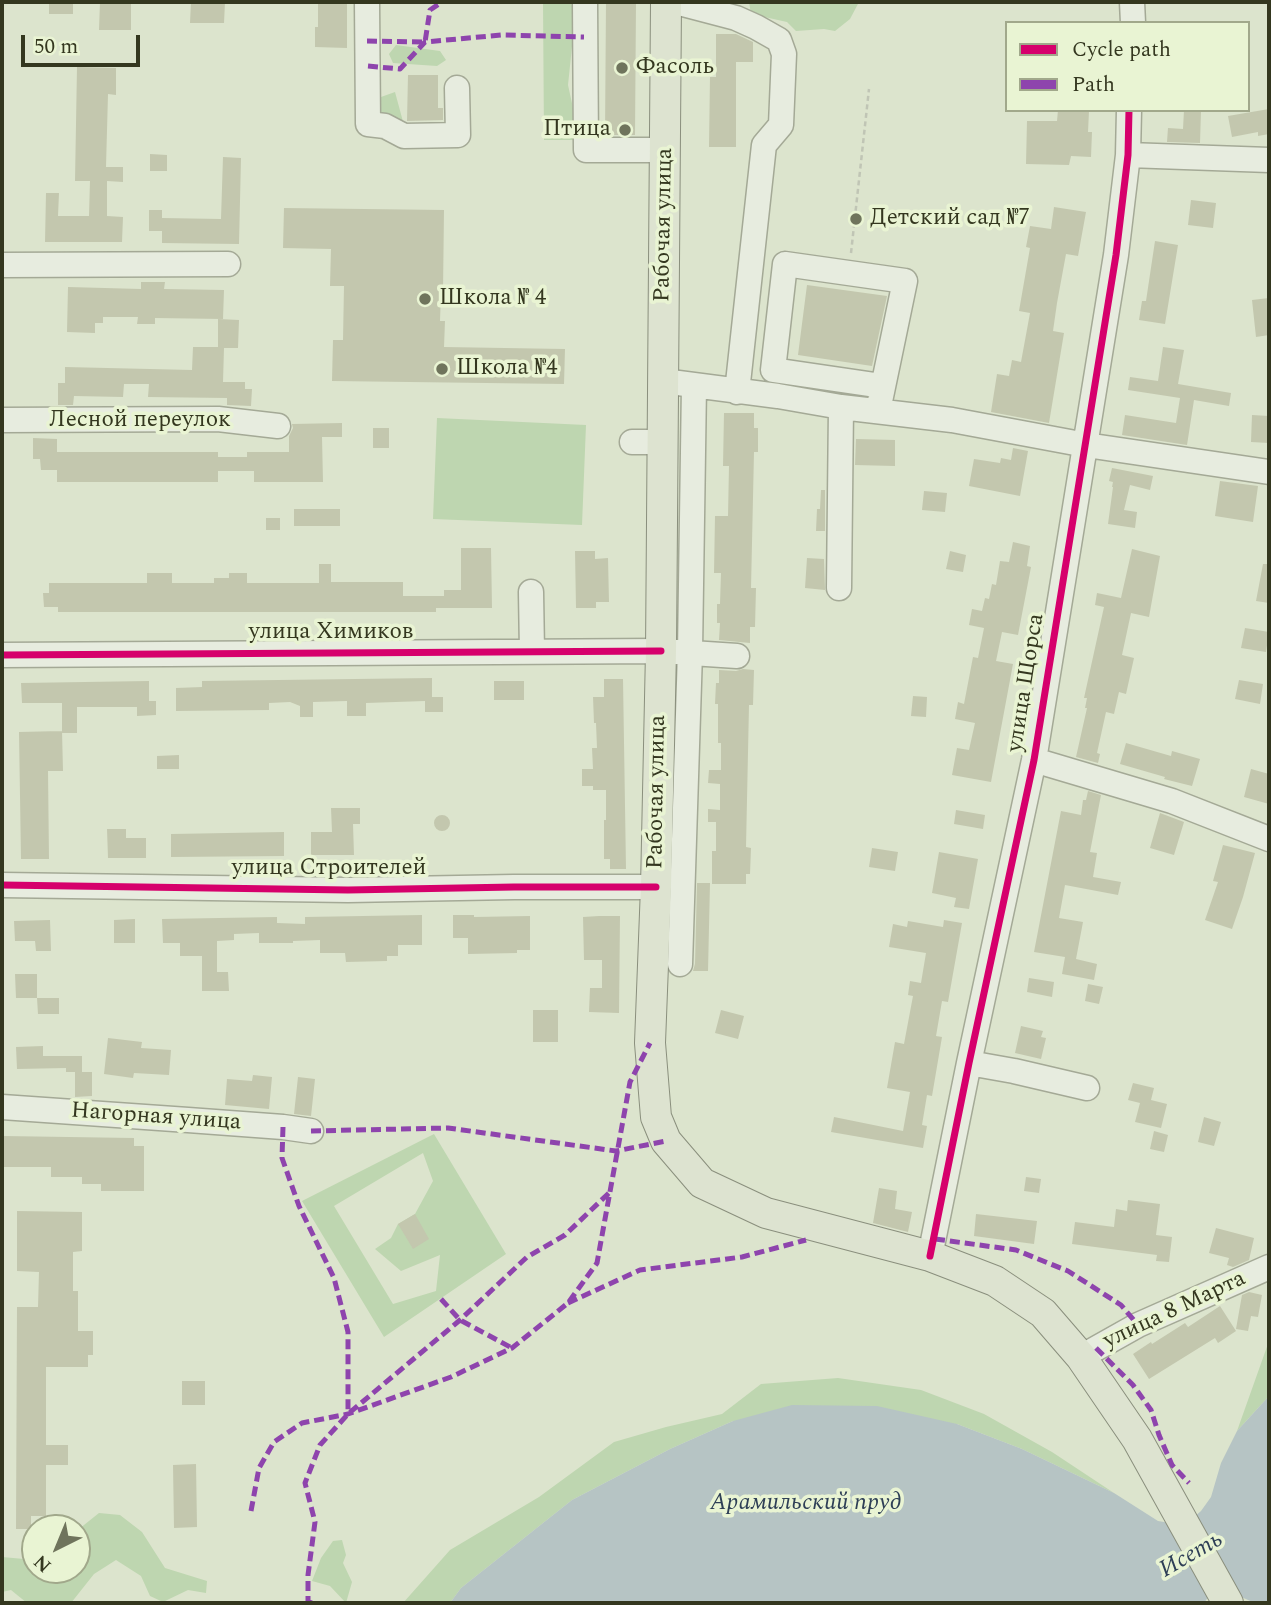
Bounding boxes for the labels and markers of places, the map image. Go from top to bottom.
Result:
place label: Фасоль [636,54,714,82]
marker: Фасоль [614,60,630,76]
place label: Птица [543,116,611,144]
marker: Птица [617,122,633,138]
place label: Детский сад №7 [870,205,1030,233]
marker: Детский сад №7 [848,211,864,227]
place label: Школа № 4 [439,285,546,313]
marker: Школа № 4 [417,291,433,307]
place label: Школа №4 [456,355,558,383]
marker: Школа №4 [434,361,450,377]

